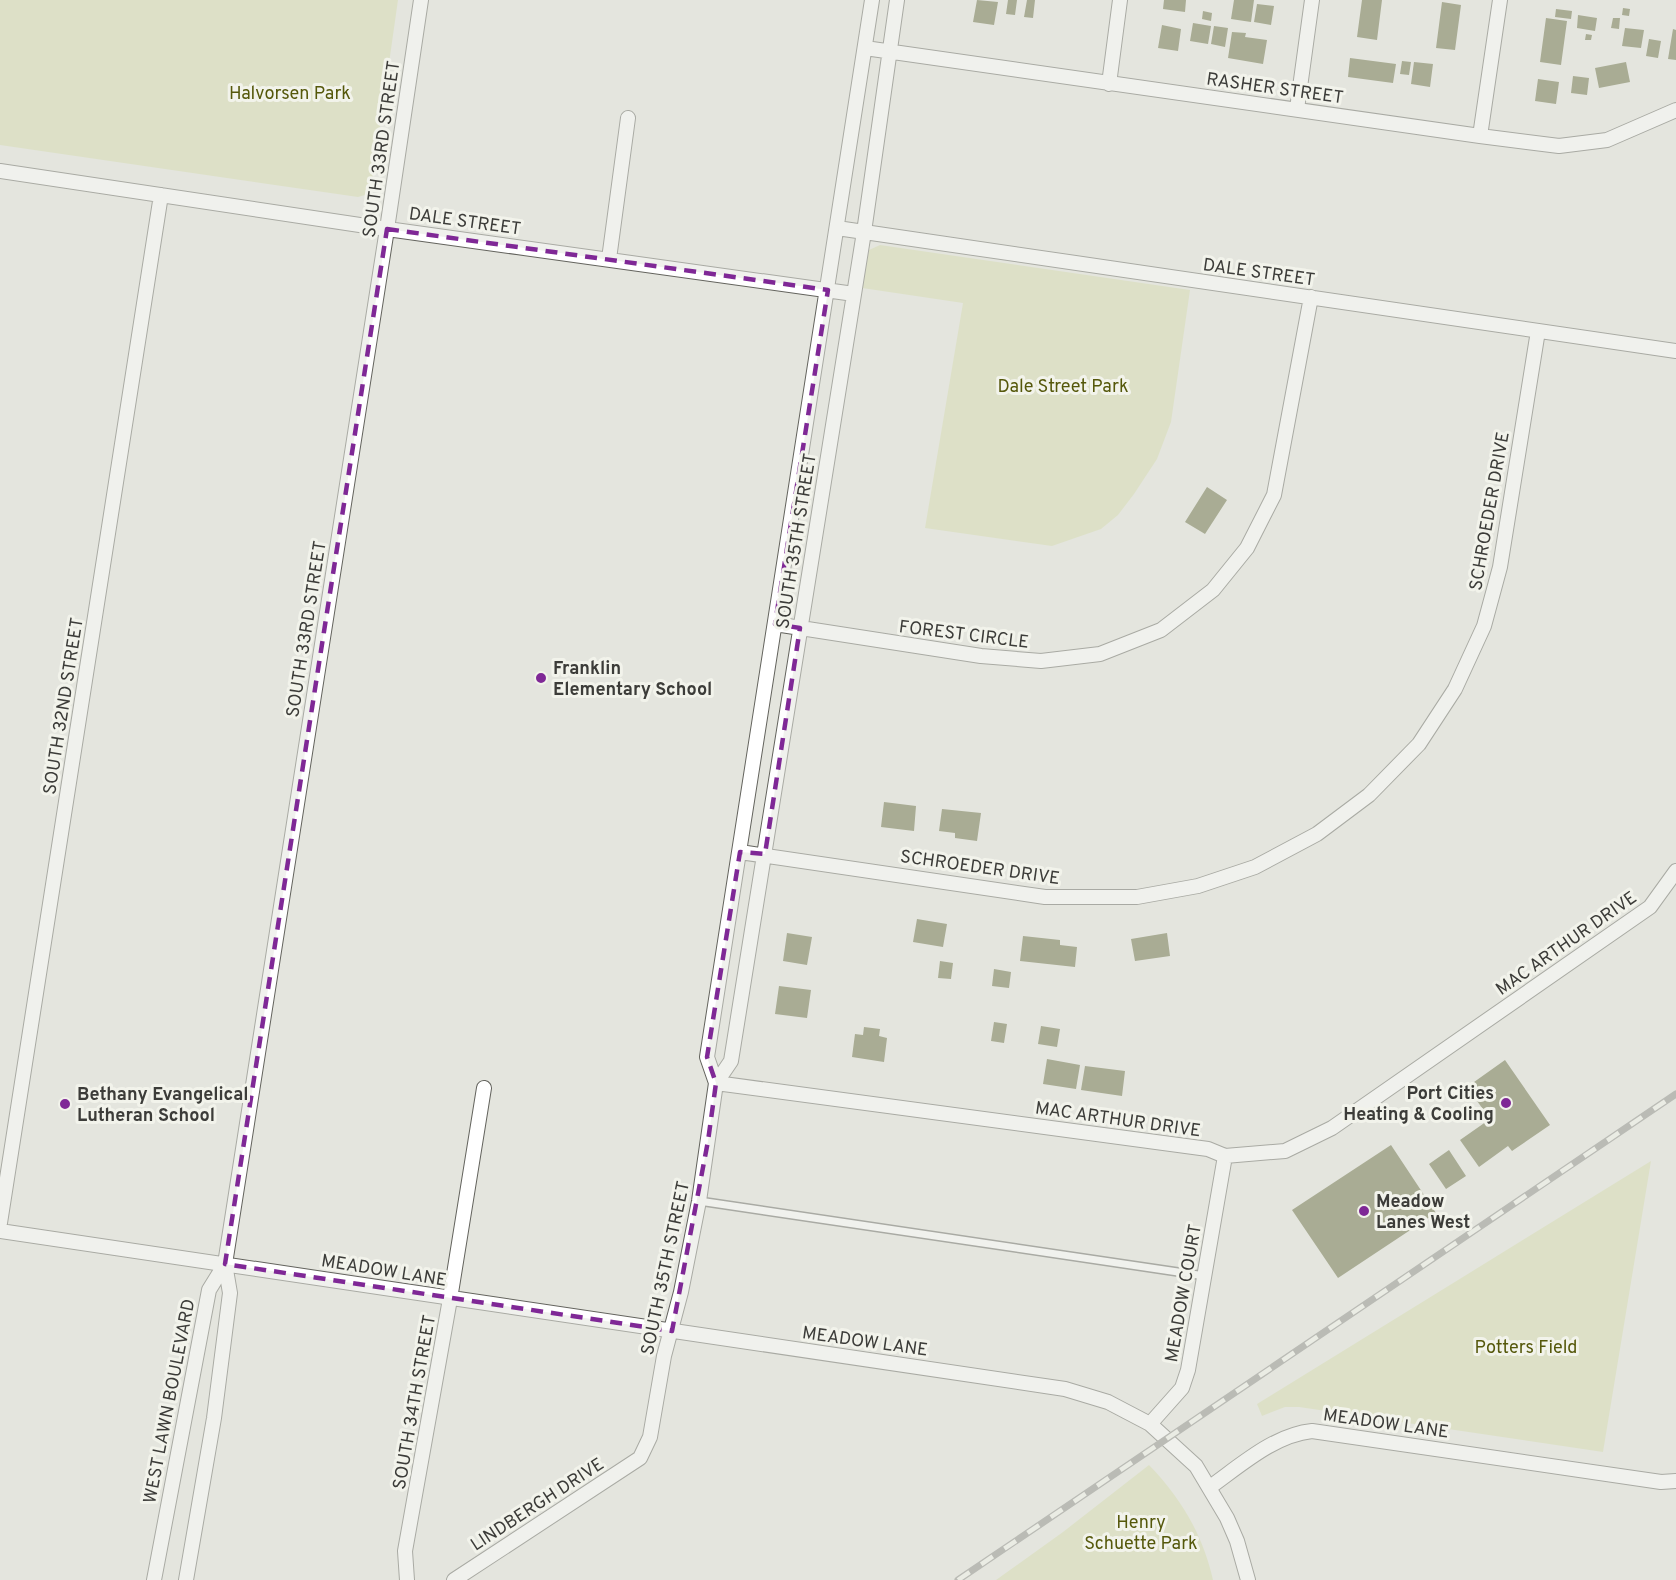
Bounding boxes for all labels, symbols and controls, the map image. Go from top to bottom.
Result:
street label: SOUTH 33RD STREET [359,59,406,239]
street label: RASHER STREET [1205,68,1345,110]
park label: Halvorsen Park [229,83,351,106]
street label: DALE STREET [407,203,522,242]
street label: DALE STREET [1201,254,1316,293]
park label: Dale Street Park [998,376,1129,399]
street label: SCHROEDER DRIVE [1465,430,1516,592]
street label: SOUTH 35TH STREET [772,452,823,631]
street label: SOUTH 33RD STREET [282,539,333,719]
street label: SOUTH 32ND STREET [39,616,90,796]
street label: FOREST CIRCLE [897,616,1030,655]
place label: Franklin Elementary School [553,658,712,702]
marker: Franklin Elementary School [534,671,548,685]
street label: SCHROEDER DRIVE [899,846,1061,891]
street label: MAC ARTHUR DRIVE [1492,887,1642,1002]
place label: Port Cities Heating & Cooling [1343,1083,1494,1127]
place label: Bethany Evangelical Lutheran School [77,1084,249,1128]
marker: Port Cities Heating & Cooling [1499,1096,1513,1110]
marker: Bethany Evangelical Lutheran School [58,1097,72,1111]
street label: MAC ARTHUR DRIVE [1033,1097,1202,1144]
street label: SOUTH 35TH STREET [637,1179,696,1357]
place label: Meadow Lanes West [1376,1191,1470,1235]
marker: Meadow Lanes West [1357,1204,1371,1218]
street label: MEADOW COURT [1161,1222,1208,1364]
street label: MEADOW LANE [319,1250,448,1293]
street label: WEST LAWN BOULEVARD [139,1297,202,1505]
street label: SOUTH 34TH STREET [389,1313,442,1491]
street label: MEADOW LANE [800,1322,929,1363]
park label: Potters Field [1475,1337,1577,1360]
street label: MEADOW LANE [1321,1404,1450,1445]
street label: LINDBERGH DRIVE [467,1453,609,1557]
park label: Henry Schuette Park [1084,1512,1198,1556]

